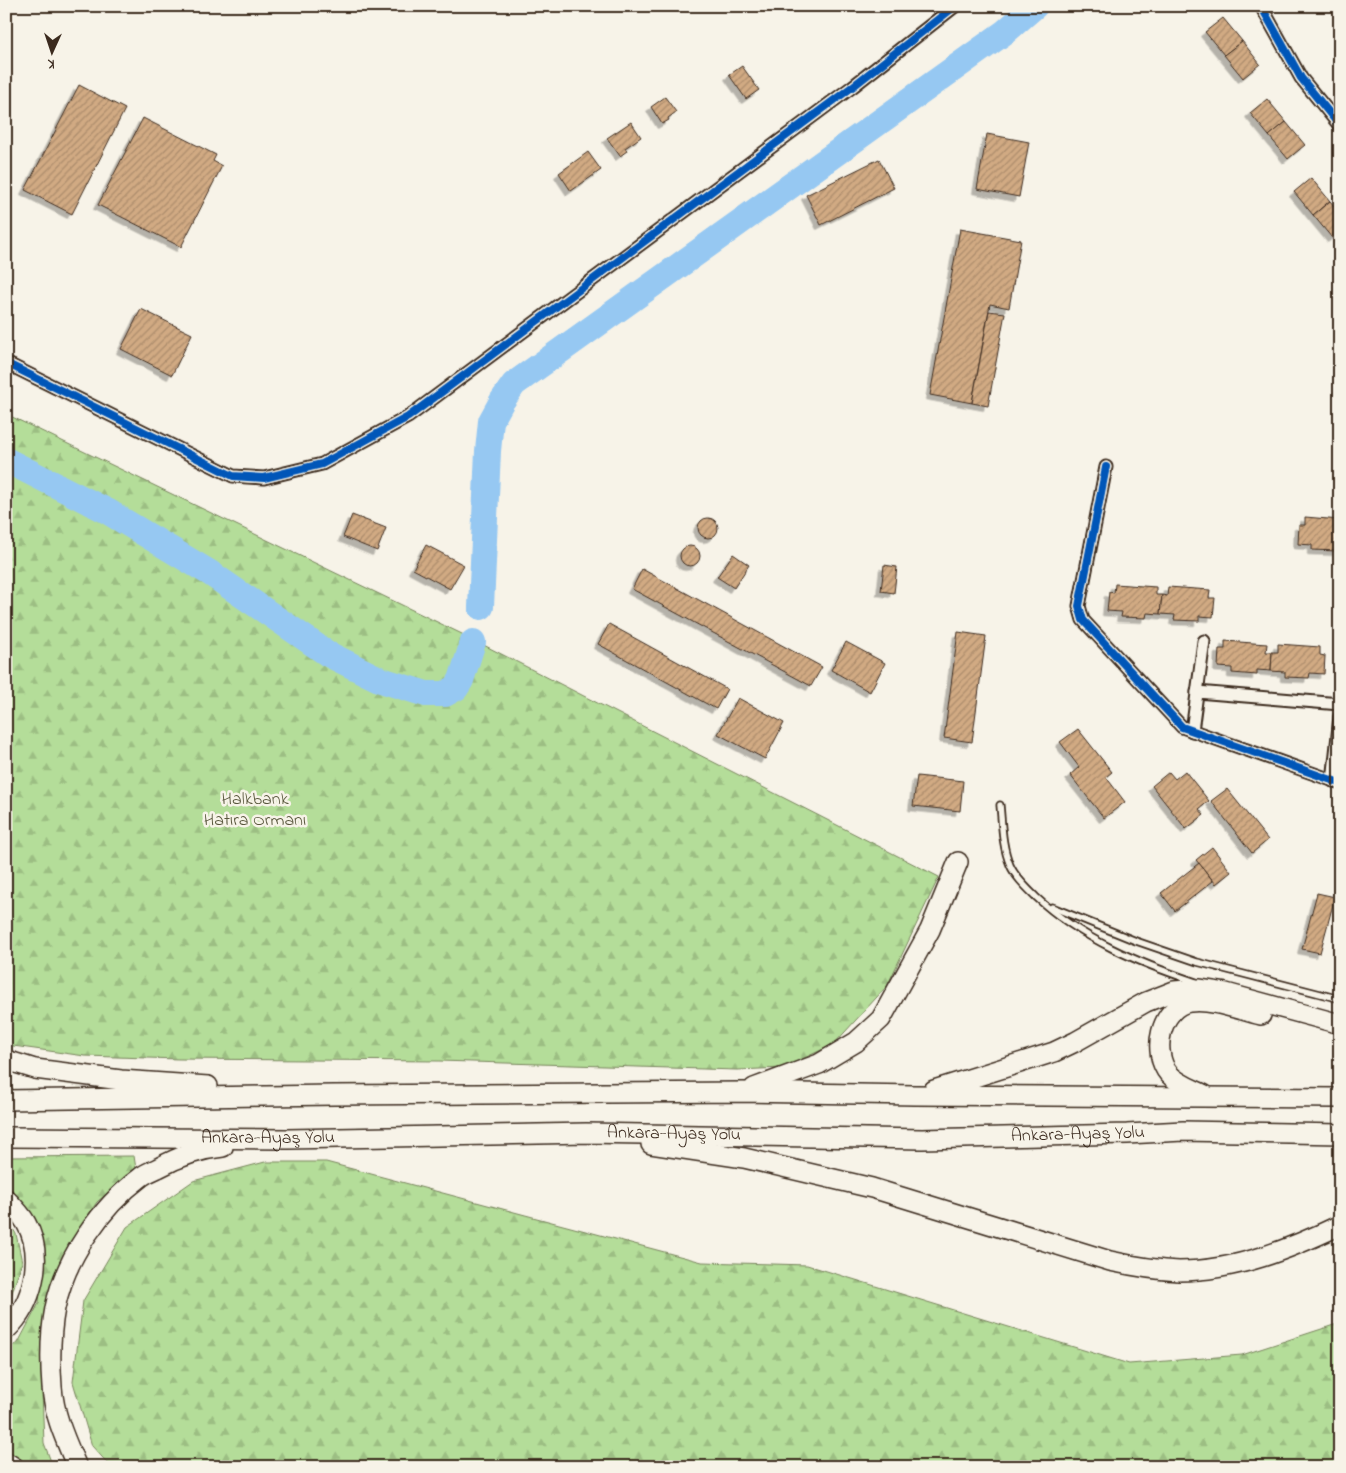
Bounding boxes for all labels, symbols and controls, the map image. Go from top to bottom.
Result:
north arrow [28,28,78,78]
text: K [46,53,55,74]
park label: Halkbank Hatıra Ormanı [204,787,306,834]
street label: Ankara-Ayaş Yolu [607,1120,741,1149]
street label: Ankara-Ayaş Yolu [1011,1120,1146,1150]
street label: Ankara-Ayaş Yolu [201,1125,335,1152]

